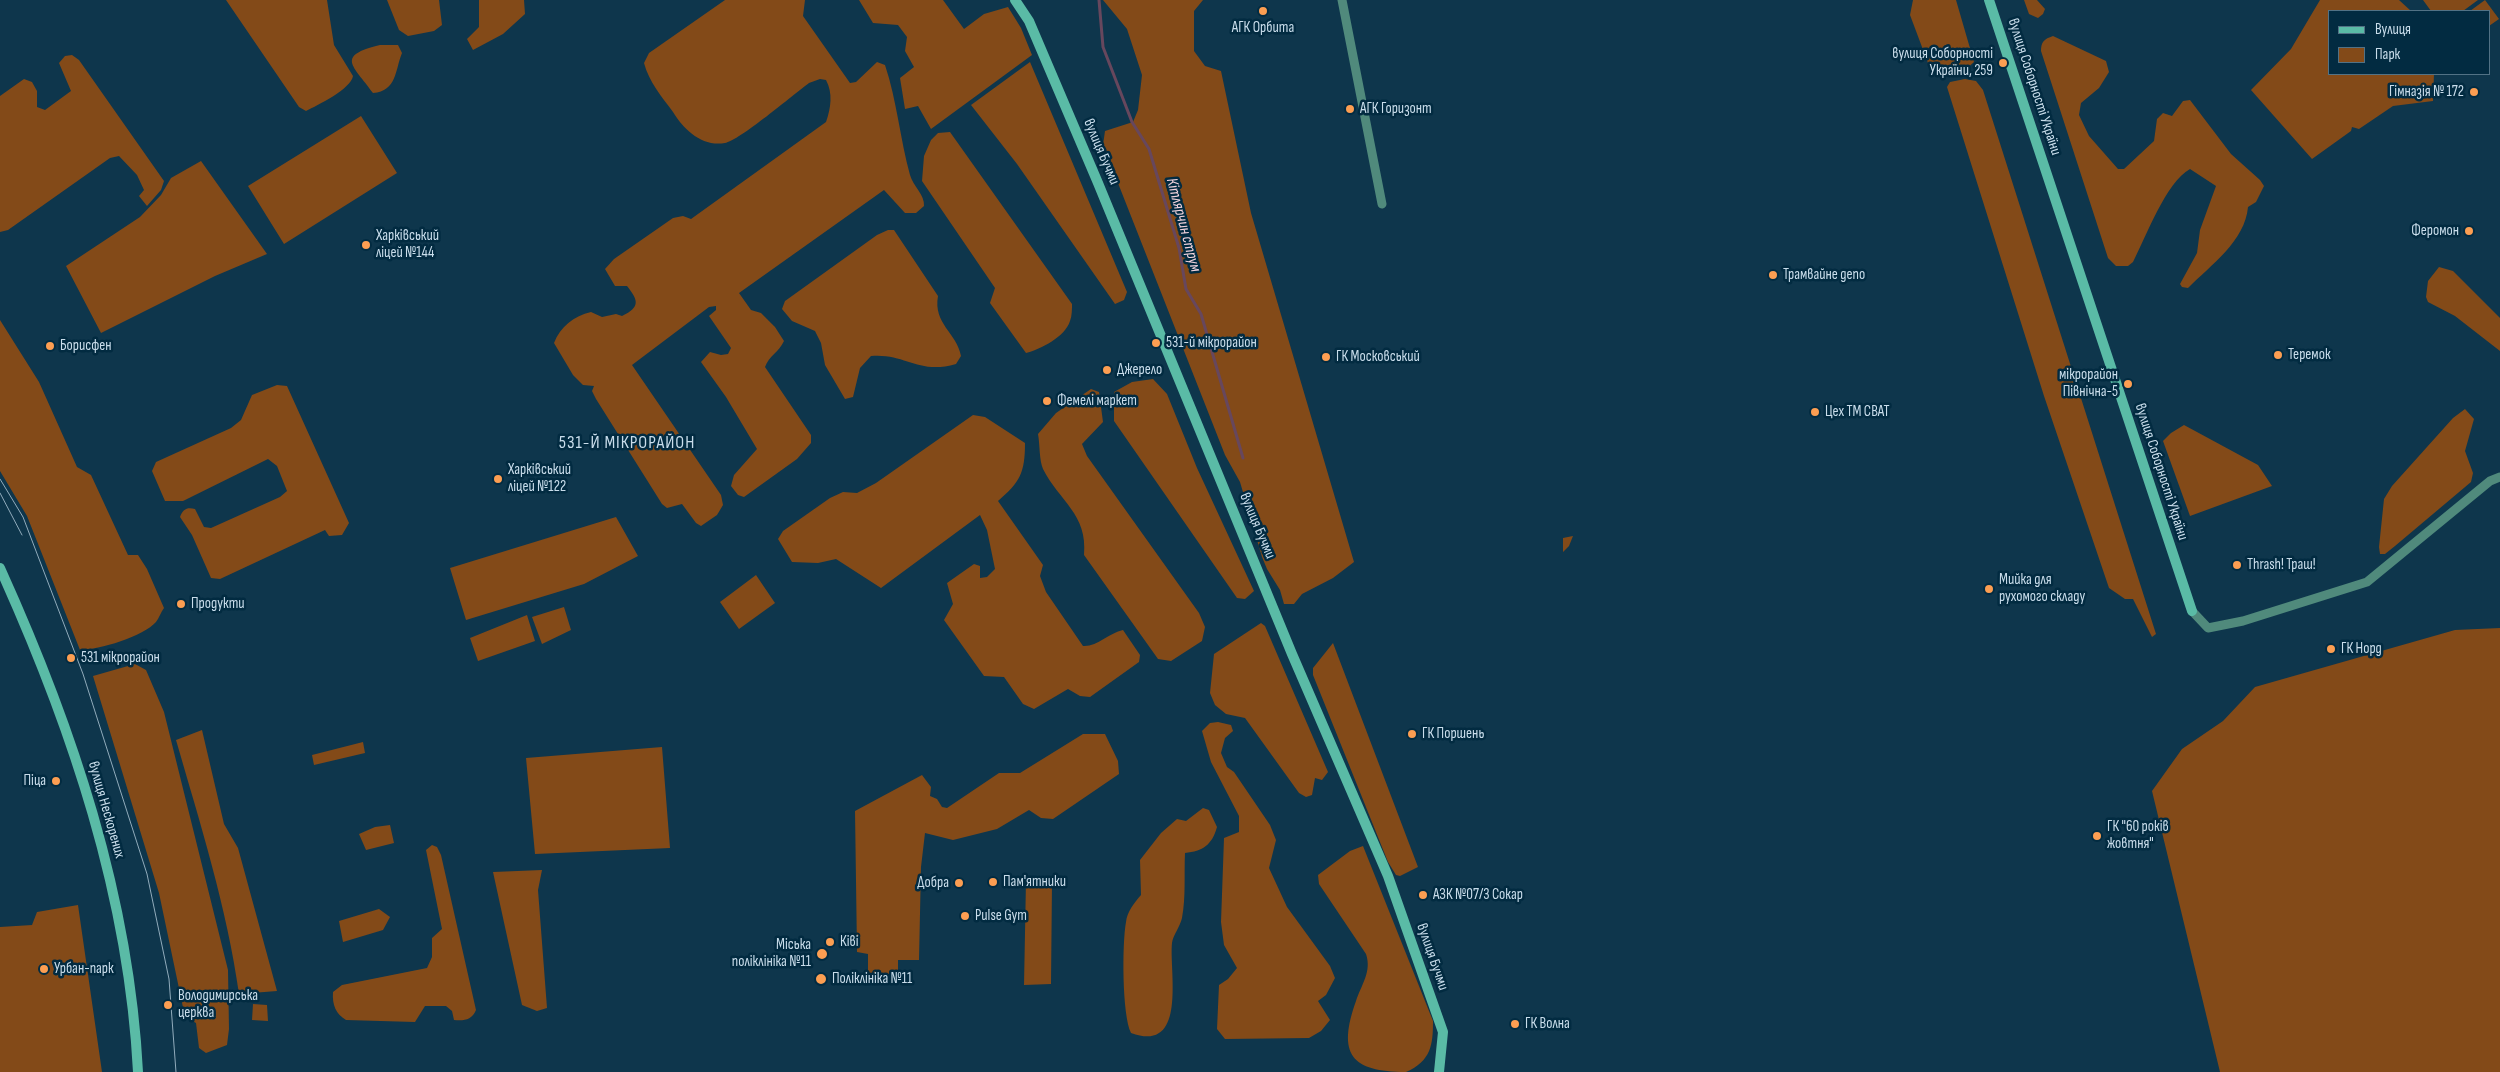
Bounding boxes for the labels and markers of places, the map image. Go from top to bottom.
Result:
marker: АГК Орбита [1257,5,1269,17]
place label: АГК Орбита [1232,19,1294,37]
place label: вулиця Соборності України, 259 [1892,45,1993,80]
marker: вулиця Соборності України, 259 [1997,57,2009,69]
place label: Гімназія № 172 [2389,83,2464,101]
marker: Гімназія № 172 [2468,86,2480,98]
place label: АГК Горизонт [1360,100,1432,118]
marker: АГК Горизонт [1344,103,1356,115]
place label: Феромон [2411,222,2459,240]
marker: Феромон [2463,225,2475,237]
place label: Харківський ліцей №144 [376,227,439,262]
marker: Харківський ліцей №144 [360,239,372,251]
place label: Трамвайне депо [1783,266,1865,284]
marker: Трамвайне депо [1767,269,1779,281]
place label: 531-й мікрорайон [1166,334,1257,352]
place label: Борисфен [60,337,112,355]
marker: 531-й мікрорайон [1150,337,1162,349]
marker: Борисфен [44,340,56,352]
place label: Теремок [2288,346,2331,364]
place label: ГК Московський [1336,348,1420,366]
marker: Теремок [2272,349,2284,361]
marker: ГК Московський [1320,351,1332,363]
place label: Джерело [1117,361,1162,379]
marker: Джерело [1101,364,1113,376]
place label: мікрорайон Північна-5 [2059,366,2118,401]
marker: мікрорайон Північна-5 [2122,378,2134,390]
place label: Фемелі маркет [1057,392,1137,410]
marker: Фемелі маркет [1041,395,1053,407]
place label: Цех ТМ СВАТ [1825,403,1890,421]
marker: Цех ТМ СВАТ [1809,406,1821,418]
place label: Харківський ліцей №122 [508,461,571,496]
marker: Харківський ліцей №122 [492,473,504,485]
place label: Thrash! Траш! [2247,556,2316,574]
marker: Thrash! Траш! [2231,559,2243,571]
place label: Мийка для рухомого складу [1999,571,2085,606]
marker: Мийка для рухомого складу [1983,583,1995,595]
place label: Продукти [191,595,245,613]
marker: Продукти [175,598,187,610]
place label: ГК Норд [2341,640,2382,658]
marker: ГК Норд [2325,643,2337,655]
place label: 531 мікрорайон [81,649,160,667]
marker: 531 мікрорайон [65,652,77,664]
place label: ГК Поршень [1422,725,1484,743]
marker: ГК Поршень [1406,728,1418,740]
place label: Піца [23,772,46,790]
marker: Піца [50,775,62,787]
place label: ГК "60 років жовтня" [2107,818,2169,853]
marker: ГК "60 років жовтня" [2091,830,2103,842]
place label: Пам'ятники [1003,873,1066,891]
place label: Добра [917,874,949,892]
marker: Пам'ятники [987,876,999,888]
marker: Добра [953,877,965,889]
place label: АЗК №07/3 Сокар [1433,886,1523,904]
marker: АЗК №07/3 Сокар [1417,889,1429,901]
place label: Pulse Gym [975,907,1027,925]
marker: Pulse Gym [959,910,971,922]
place label: Ківі [840,933,859,951]
place label: Міська поліклініка №11 [732,936,811,971]
marker: Ківі [824,936,836,948]
marker: Міська поліклініка №11 [815,947,829,961]
place label: Урбан-парк [54,960,114,978]
marker: Урбан-парк [38,963,50,975]
place label: Поліклініка №11 [832,970,912,988]
marker: Поліклініка №11 [814,972,828,986]
place label: Володимирська церква [178,987,258,1022]
marker: Володимирська церква [162,999,174,1011]
place label: ГК Волна [1525,1015,1570,1033]
marker: ГК Волна [1509,1018,1521,1030]

